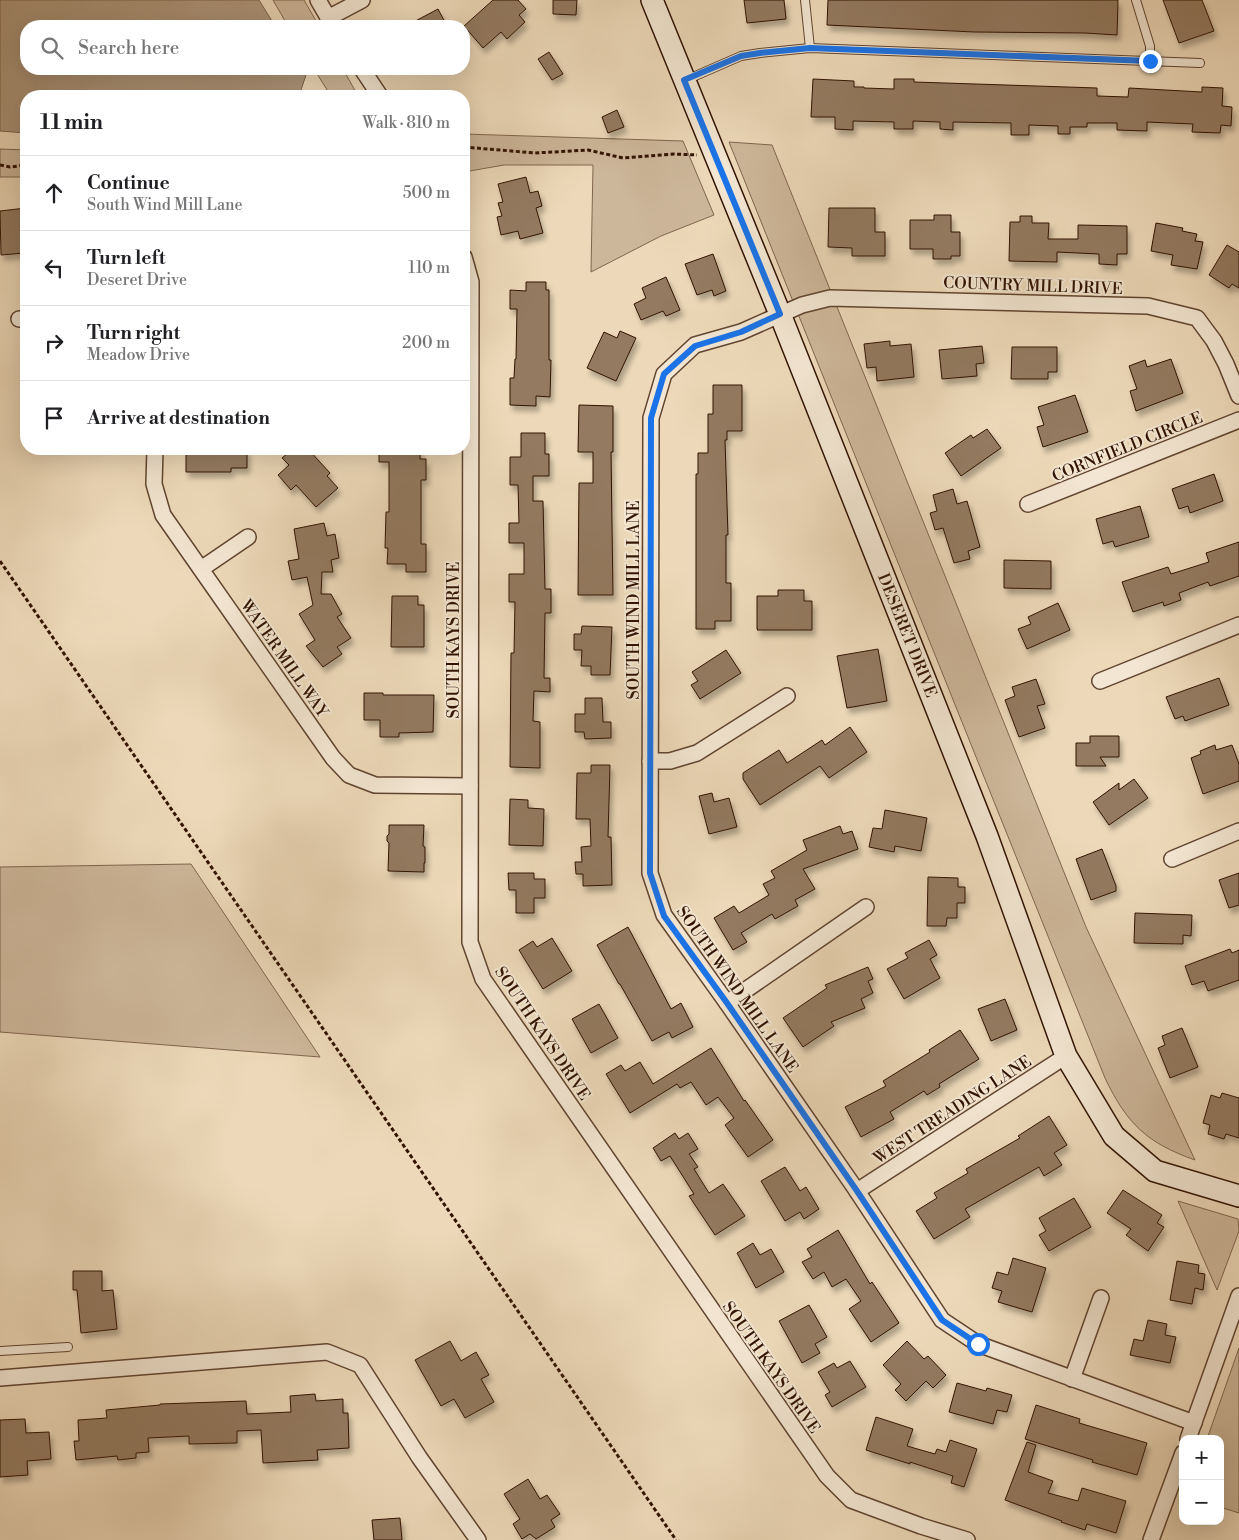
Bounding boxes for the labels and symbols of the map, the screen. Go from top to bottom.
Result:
route end [1139,50,1162,73]
street label: COUNTRY MILL DRIVE [943,273,1123,299]
street label: CORNFIELD CIRCLE [1049,408,1206,486]
street label: SOUTH WIND MILL LANE [624,501,644,699]
street label: SOUTH KAYS DRIVE [444,562,464,718]
street label: DESERET DRIVE [873,570,941,700]
street label: WATER MILL WAY [236,595,333,722]
street label: SOUTH WIND MILL LANE [672,902,802,1077]
street label: SOUTH KAYS DRIVE [490,963,594,1104]
street label: WEST TREADING LANE [869,1051,1035,1169]
street label: SOUTH KAYS DRIVE [718,1298,824,1438]
route start [967,1333,990,1356]

